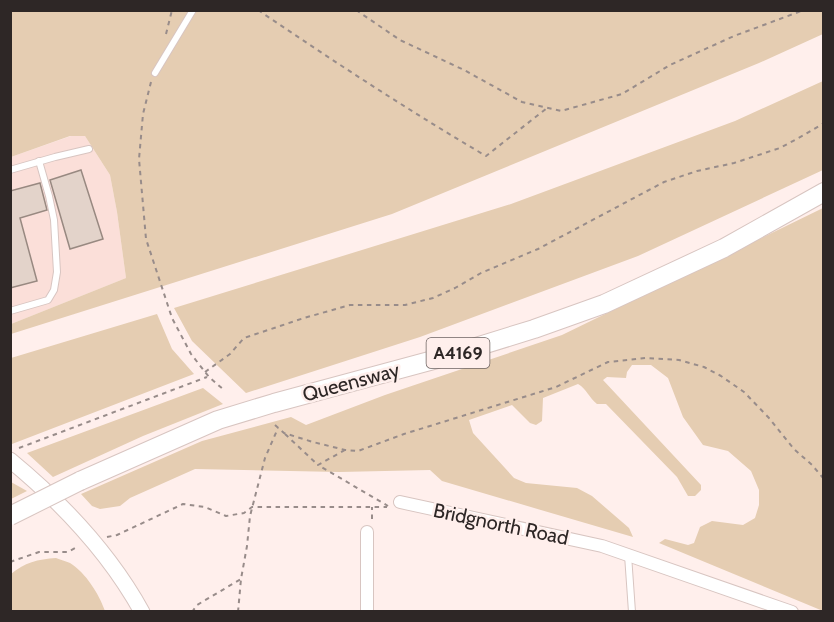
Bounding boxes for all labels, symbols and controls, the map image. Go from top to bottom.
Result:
road number: A4169 [426,338,490,368]
street label: Queensway [300,358,402,406]
street label: Bridgnorth Road [431,498,571,550]

